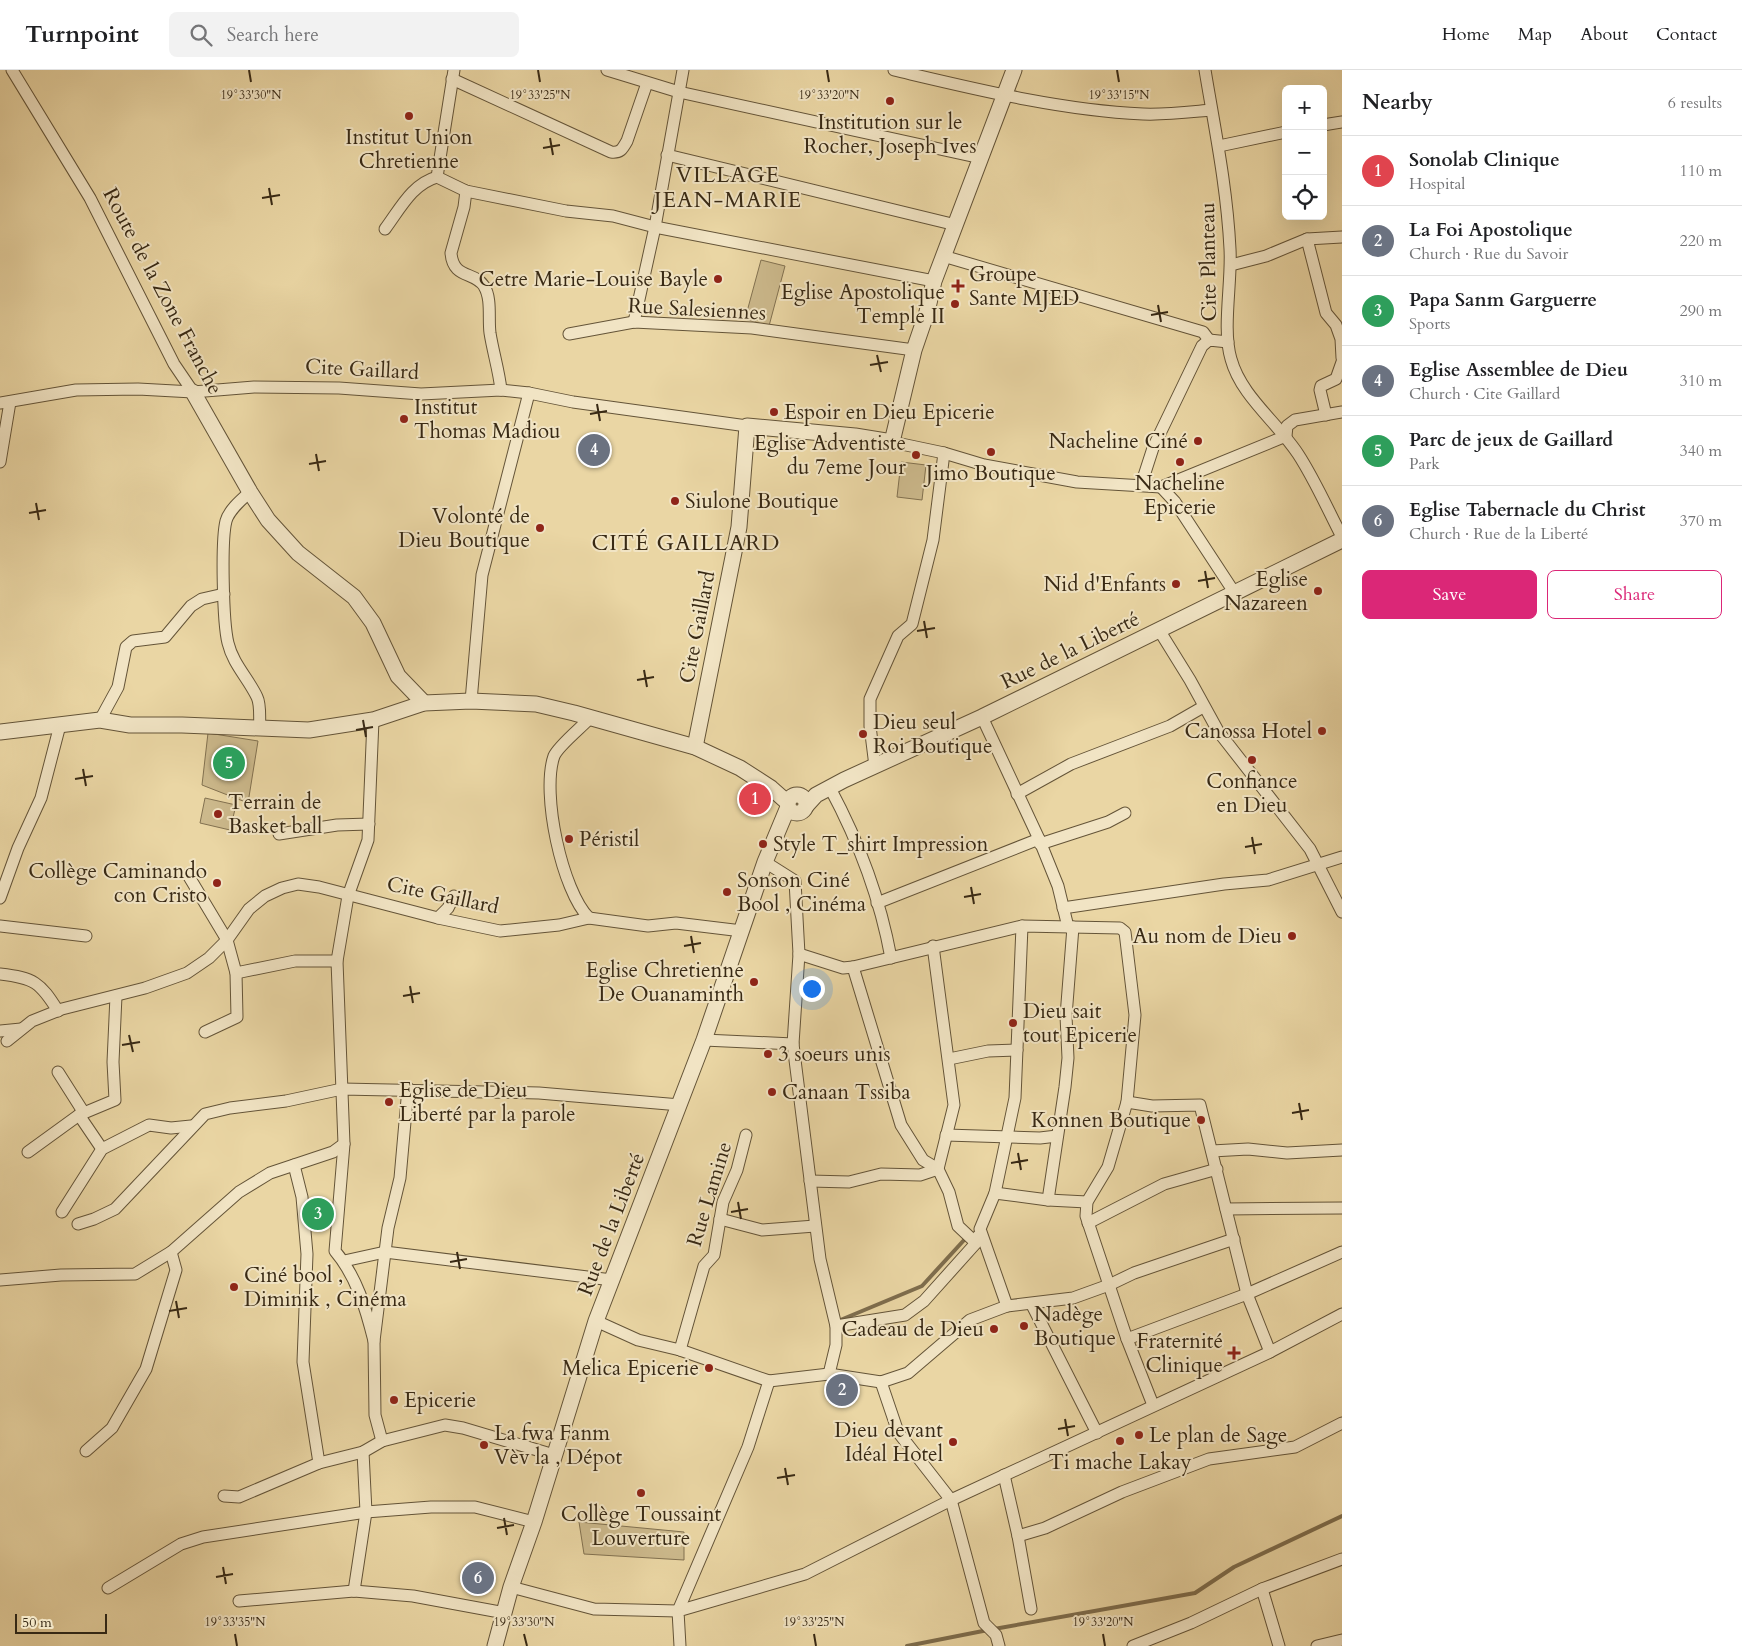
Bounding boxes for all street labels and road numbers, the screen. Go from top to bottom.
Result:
street label: Route de la Zone Franche [96,183,229,400]
street label: Cite Planteau [1193,202,1224,322]
street label: Rue Salesiennes [627,291,767,328]
street label: Cite Gaillard [304,352,420,387]
street label: Cite Gaillard [672,568,723,686]
street label: Rue de la Liberté [996,604,1144,697]
street label: Cite Gaillard [384,869,502,922]
street label: Rue Lamine [680,1138,739,1250]
street label: Rue de la Liberté [571,1149,652,1300]

